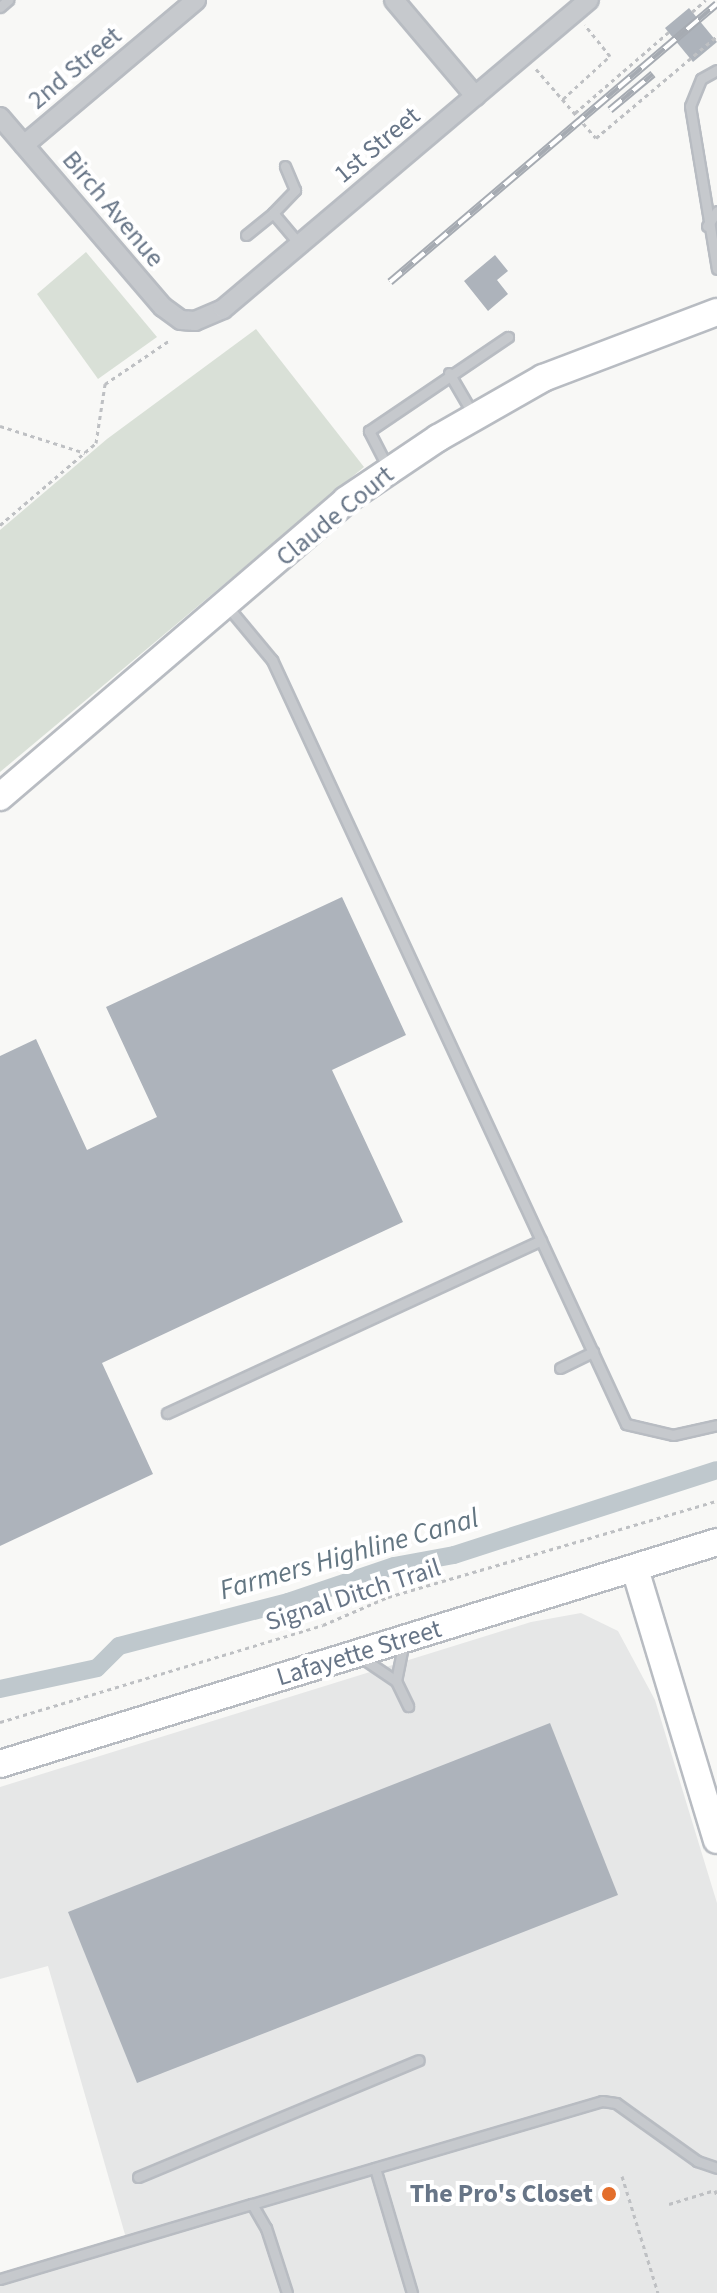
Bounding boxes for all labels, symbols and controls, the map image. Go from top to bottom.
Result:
street label: 2nd Street [22,20,128,116]
street label: 1st Street [328,100,426,190]
street label: Birch Avenue [55,145,171,273]
street label: Claude Court [270,459,400,573]
water label: Farmers Highline Canal [216,1501,482,1607]
street label: Signal Ditch Trail [262,1552,444,1638]
street label: Lafayette Street [273,1613,445,1693]
place label: The Pro's Closet [410,2178,593,2210]
marker: The Pro's Closet [600,2185,618,2203]

